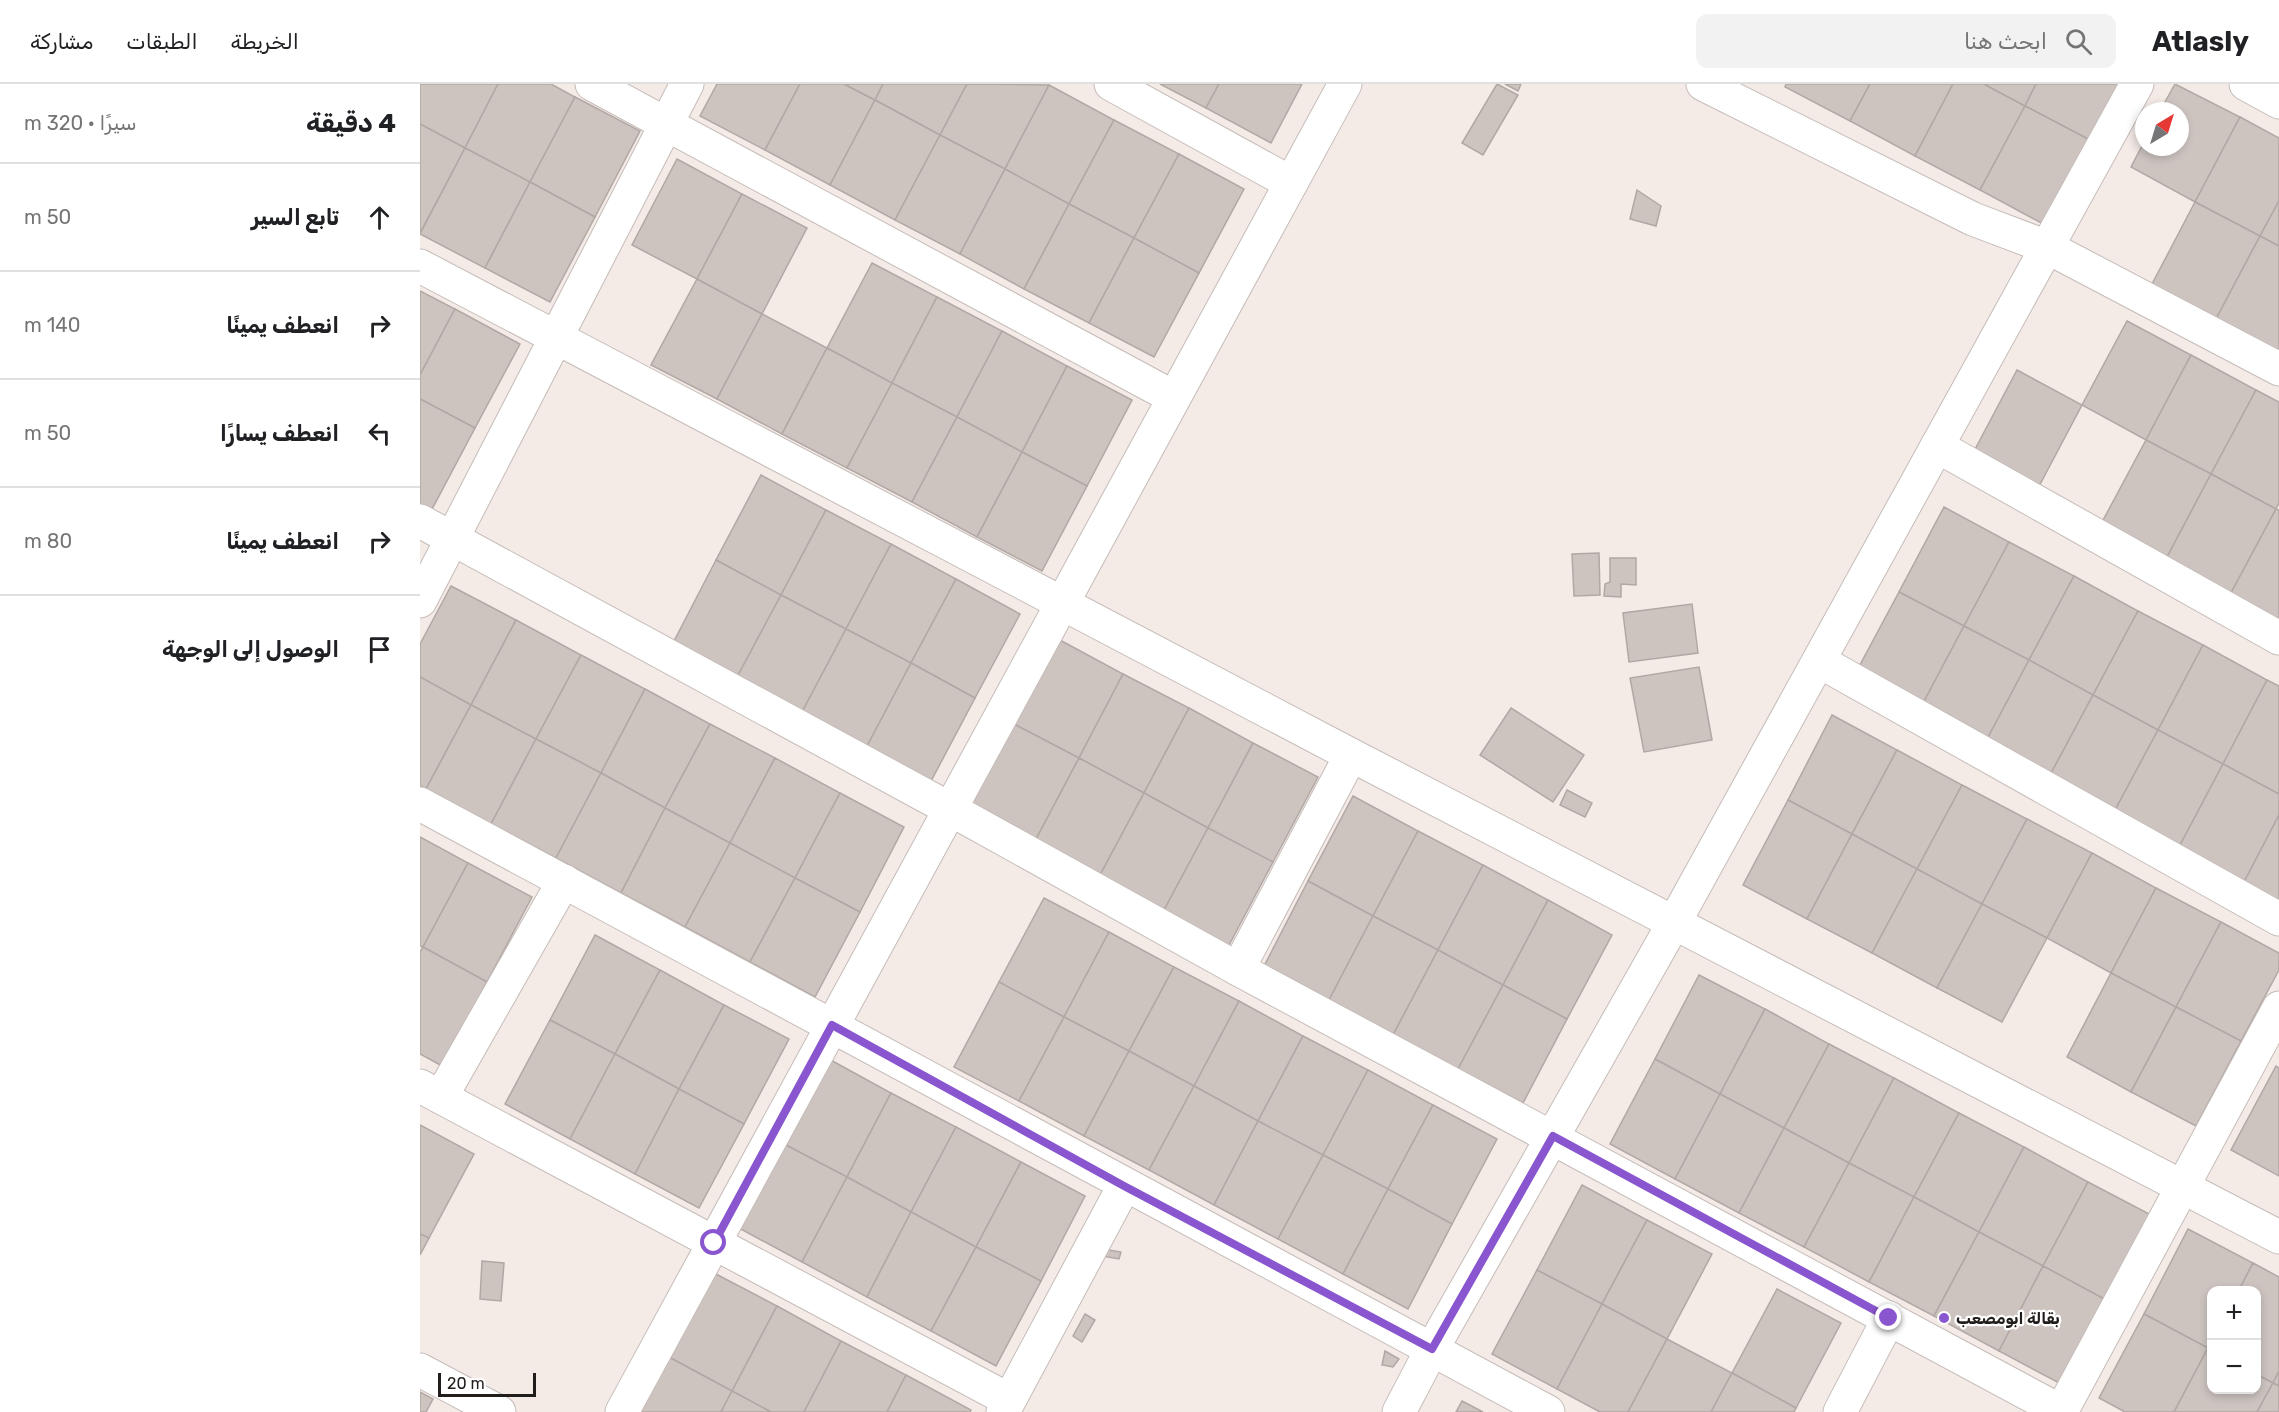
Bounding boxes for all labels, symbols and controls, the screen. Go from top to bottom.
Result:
search box [1696,14,2116,68]
icon: search [2062,25,2095,58]
text: Atlasly [2152,25,2249,58]
text: ابحث هنا [1964,28,2047,55]
text: مشاركة [30,29,93,54]
text: الطبقات [126,29,198,54]
text: الخريطة [231,29,299,54]
north arrow [2135,102,2189,156]
text: 4 دقيقة [306,108,396,139]
text: سيرًا · 320 m [24,111,137,135]
icon: ahead [363,201,396,234]
text: تابع السير [251,204,339,231]
text: 50 m [24,205,71,229]
icon: right [363,309,396,342]
text: انعطف يمينًا [226,312,339,339]
text: 140 m [24,313,80,337]
icon: left [363,417,396,450]
text: انعطف يسارًا [220,420,339,447]
text: 50 m [24,421,71,445]
icon: right [363,525,396,558]
text: انعطف يمينًا [226,528,339,555]
text: 80 m [24,529,72,553]
icon: arrive [363,633,396,666]
text: الوصول إلى الوجهة [162,636,339,663]
route start [700,1229,726,1255]
map controls [2207,1286,2261,1394]
button: + [2207,1286,2261,1340]
route end [1875,1304,1901,1330]
place label: بقالة ابومصعب [1956,1309,2060,1328]
marker: بقالة ابومصعب [1937,1311,1951,1325]
button: − [2207,1340,2261,1394]
scale bar [438,1370,536,1398]
text: 20 m [447,1374,485,1393]

